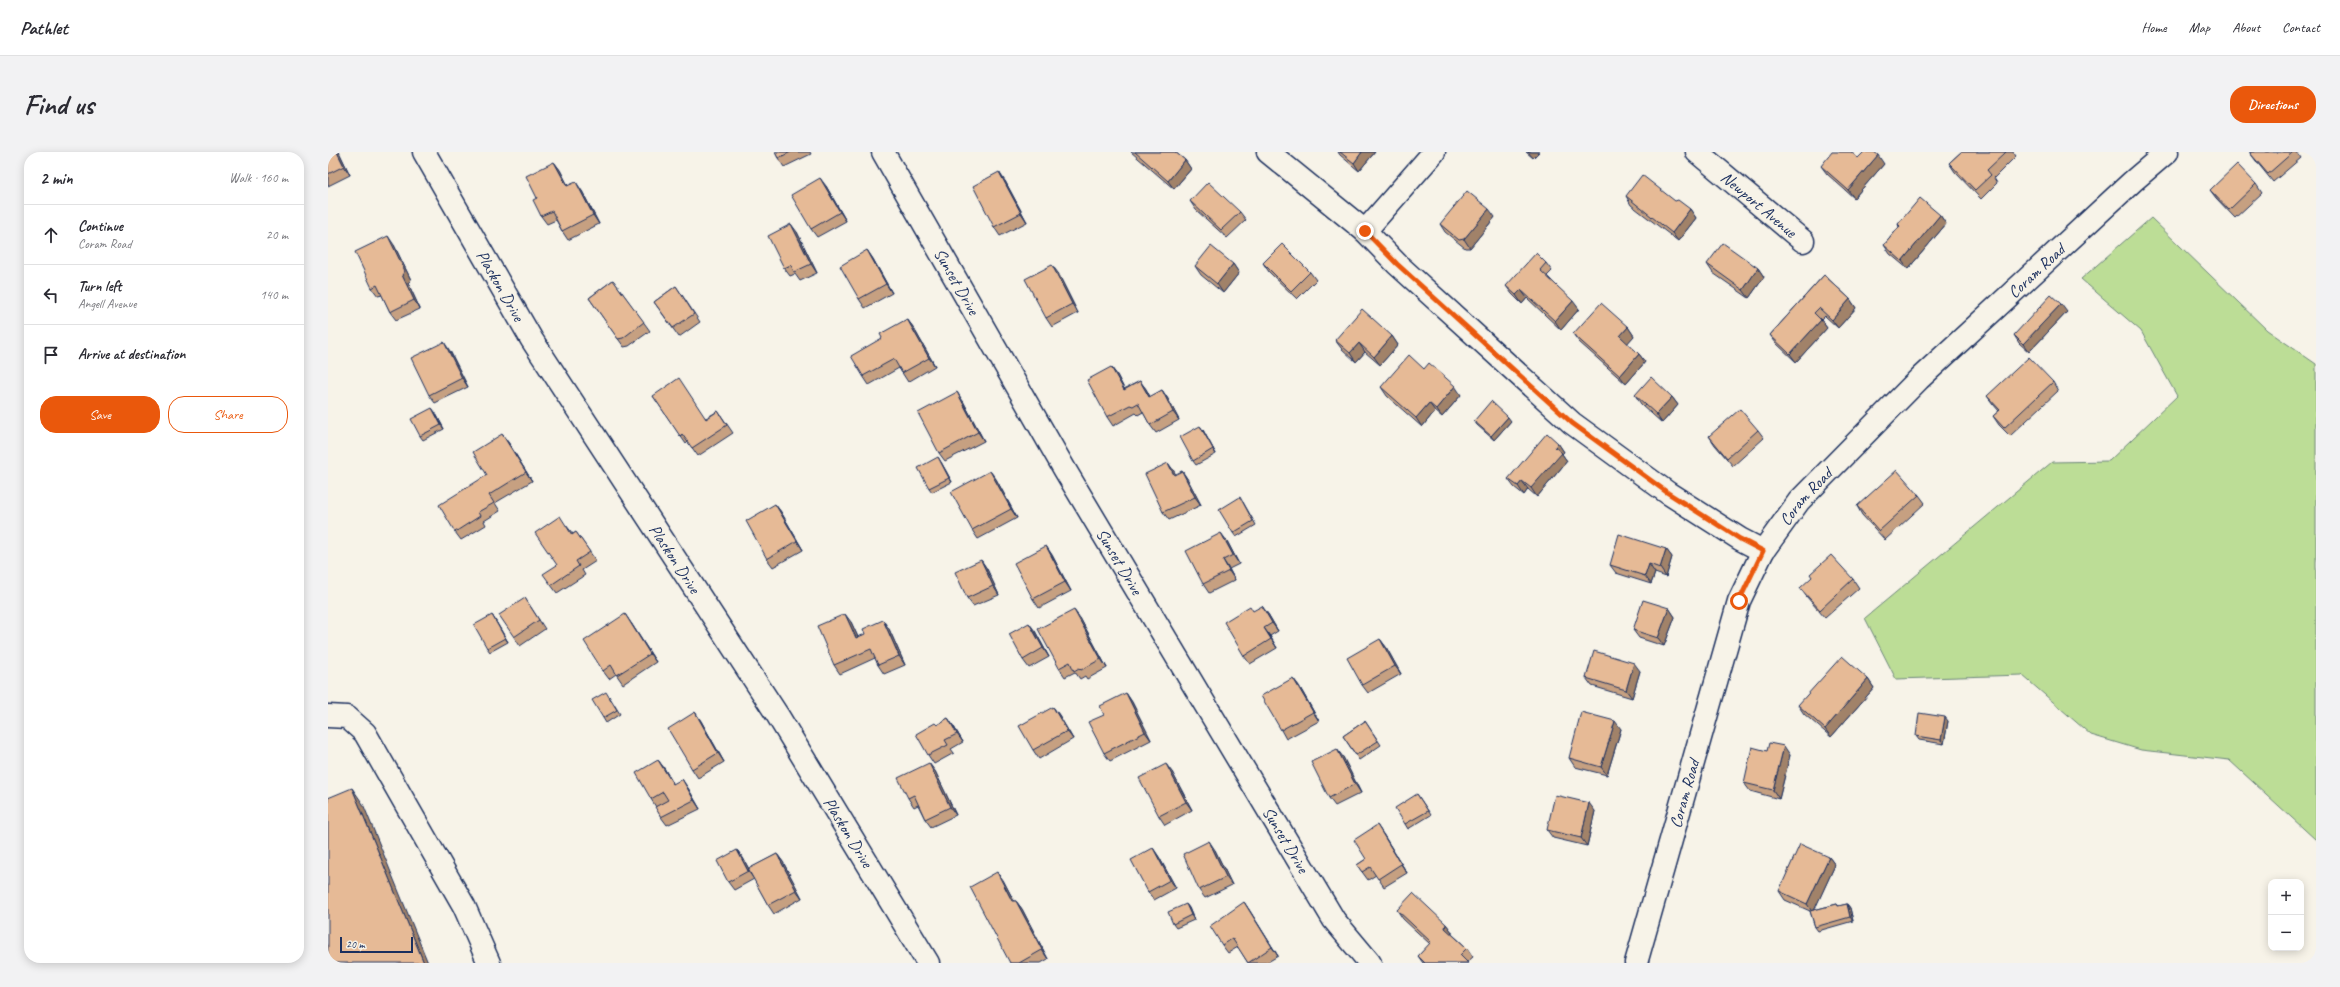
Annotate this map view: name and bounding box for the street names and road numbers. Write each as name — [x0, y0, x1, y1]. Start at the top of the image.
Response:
street label: Newport Avenue — [1717, 167, 1802, 243]
street label: Coram Road — [2003, 238, 2071, 303]
street label: Sunset Drive — [929, 244, 985, 320]
street label: Plaskon Drive — [472, 247, 530, 326]
street label: Coram Road — [1775, 462, 1838, 530]
street label: Plaskon Drive — [644, 520, 706, 599]
street label: Sunset Drive — [1091, 525, 1148, 600]
street label: Coram Road — [1665, 755, 1705, 830]
street label: Plaskon Drive — [819, 793, 878, 873]
street label: Sunset Drive — [1258, 803, 1314, 878]

